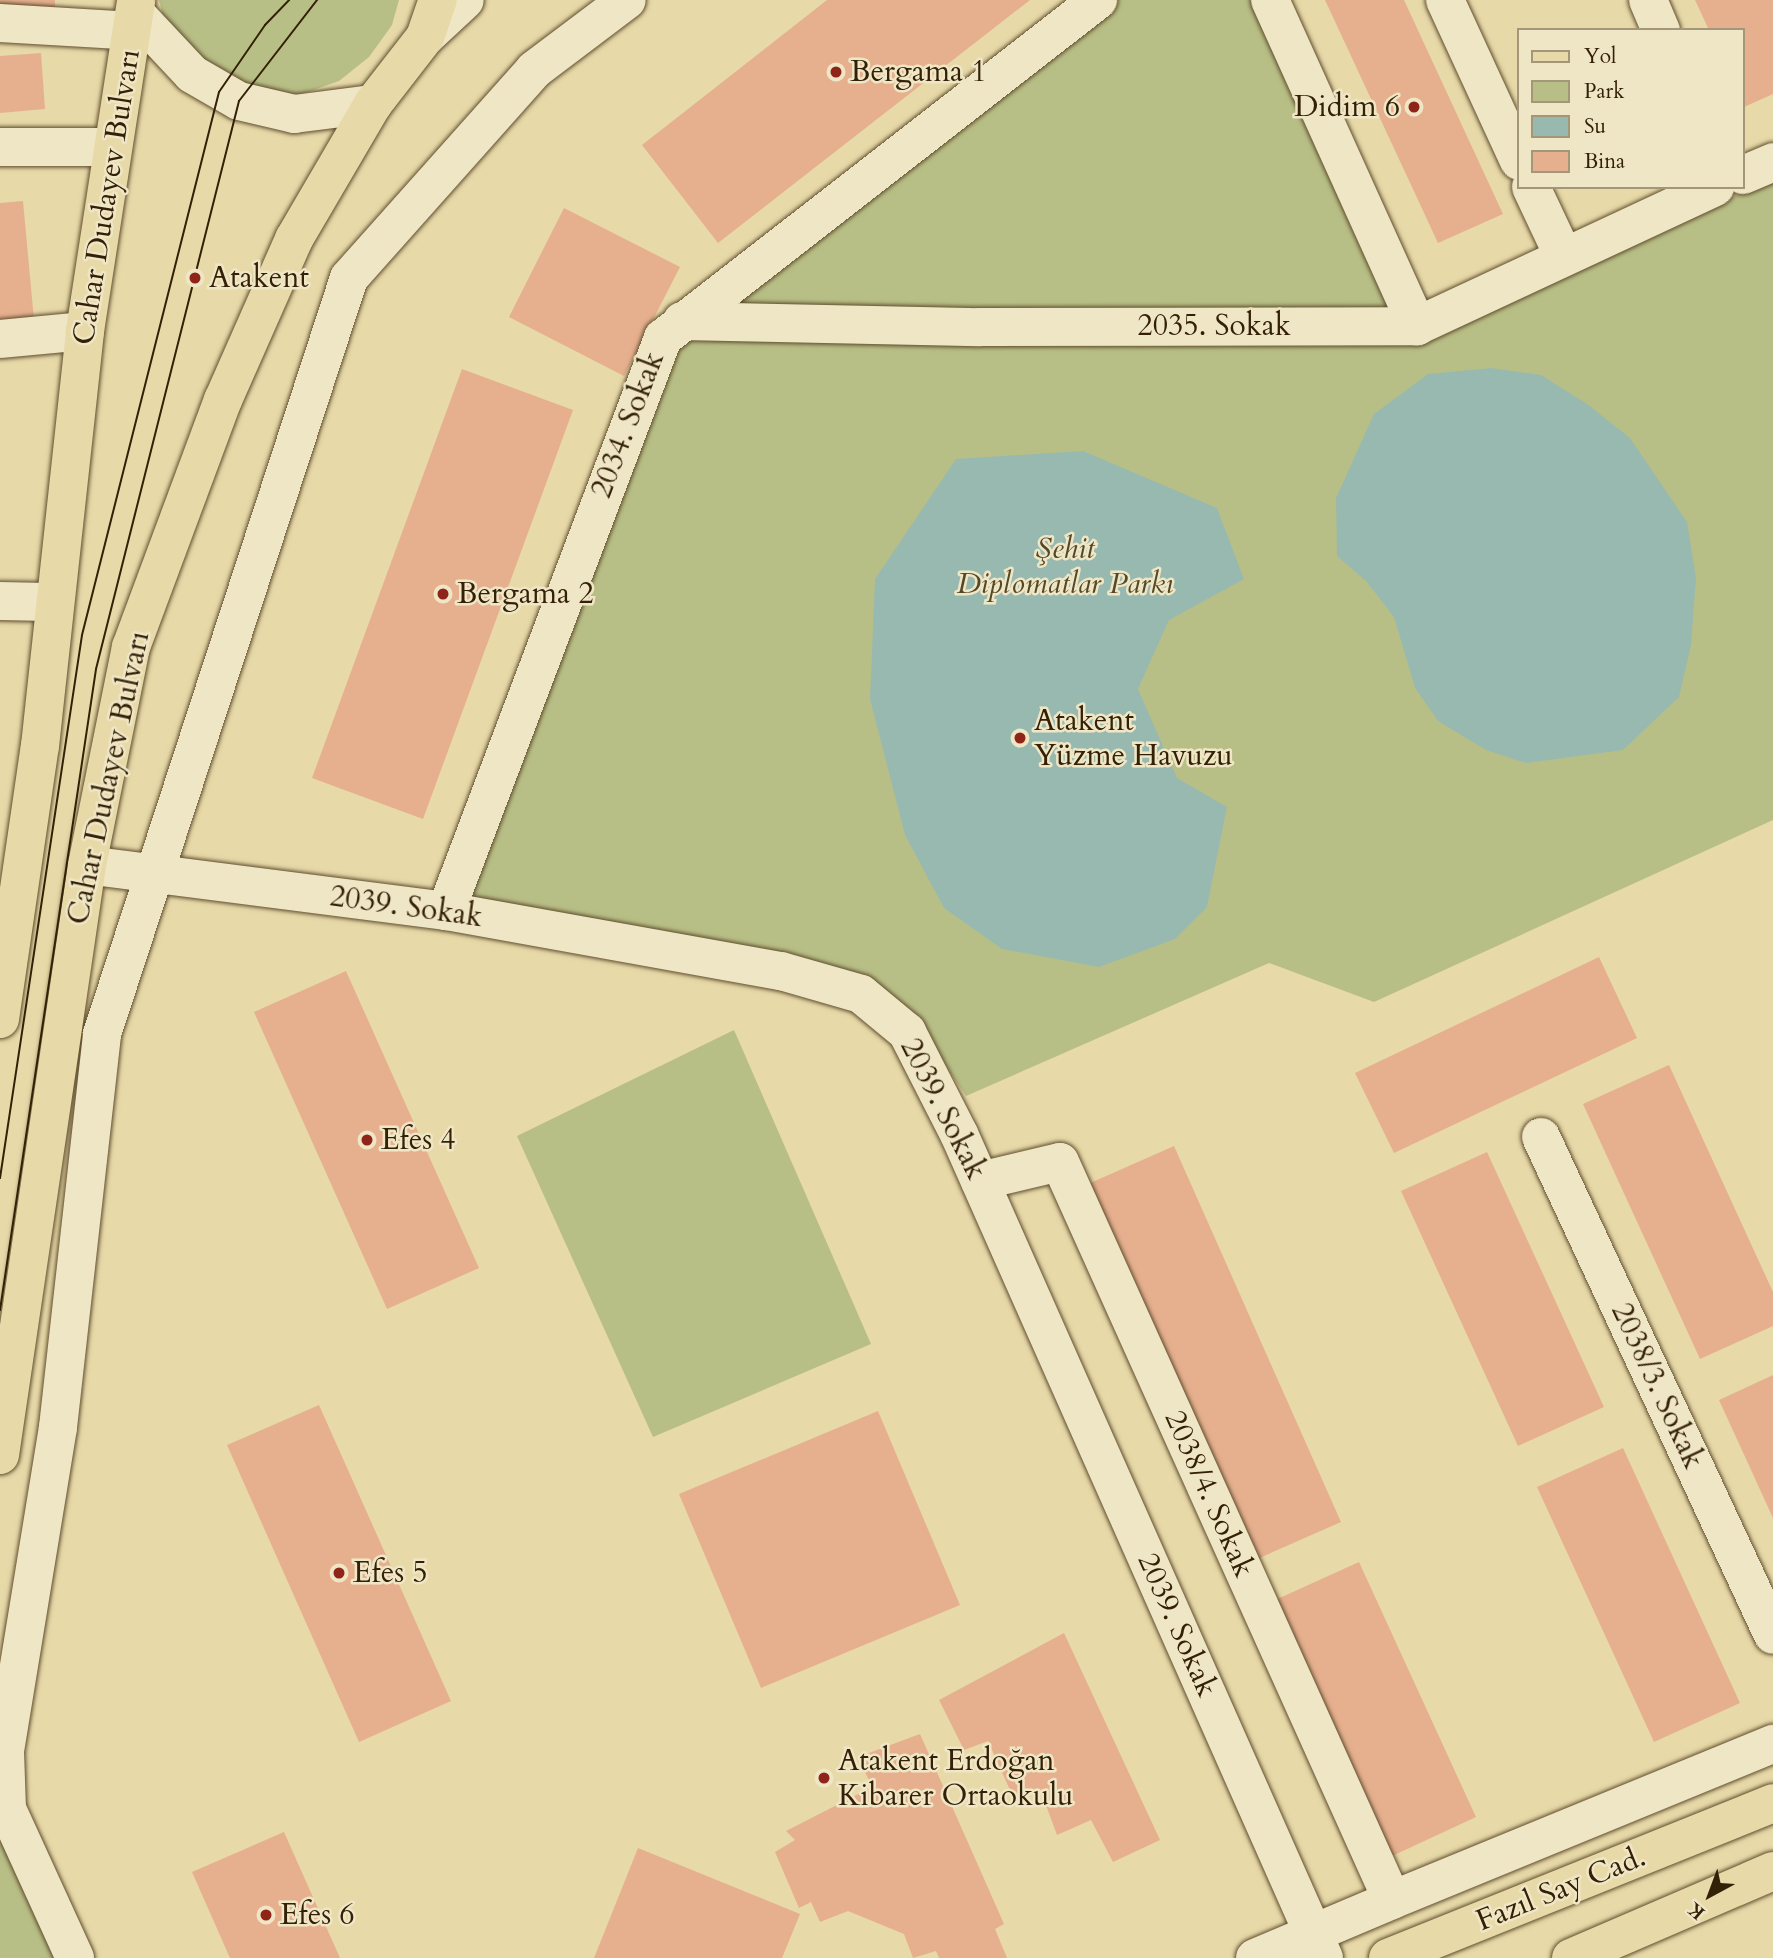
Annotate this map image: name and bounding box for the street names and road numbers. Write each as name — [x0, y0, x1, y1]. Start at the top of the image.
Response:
street label: Cahar Dudayev Bulvarı — [66, 47, 148, 347]
street label: 2035. Sokak — [1137, 308, 1291, 344]
street label: 2034. Sokak — [584, 347, 672, 503]
street label: Cahar Dudayev Bulvarı — [60, 628, 158, 928]
street label: 2039. Sokak — [328, 878, 484, 936]
street label: 2039. Sokak — [892, 1032, 994, 1186]
street label: 2038/3. Sokak — [1603, 1297, 1711, 1475]
street label: 2038/4. Sokak — [1156, 1405, 1262, 1583]
street label: 2039. Sokak — [1129, 1548, 1225, 1702]
street label: Fazıl Say Cad. — [1471, 1839, 1651, 1939]

